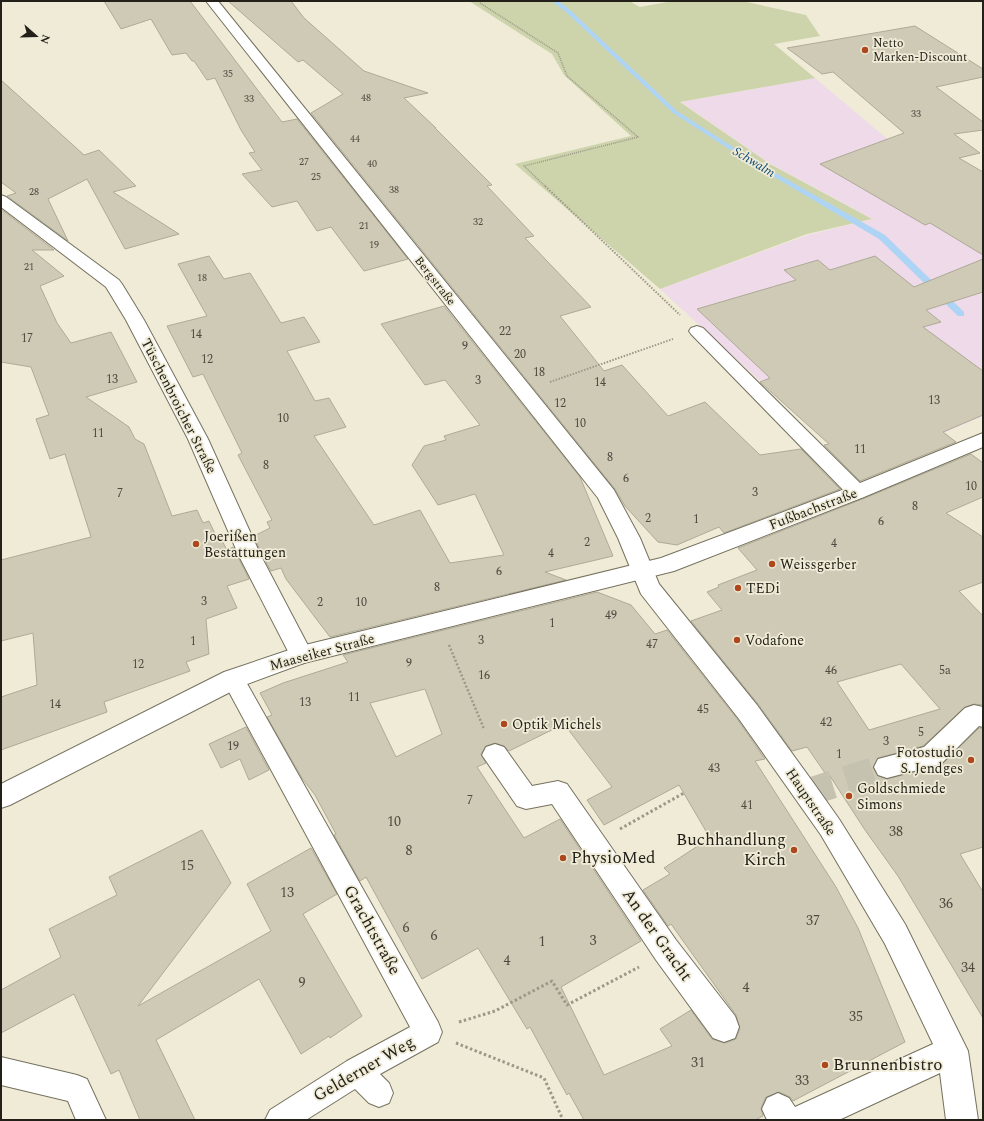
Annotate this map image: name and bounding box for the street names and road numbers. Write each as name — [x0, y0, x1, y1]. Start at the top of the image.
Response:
street label: Bergstraße — [410, 252, 461, 310]
street label: Tüschenbroicher Straße — [136, 335, 222, 477]
street label: Fußbachstraße — [766, 482, 860, 535]
street label: Maaseiker Straße — [267, 628, 377, 676]
street label: Hauptstraße — [781, 764, 842, 840]
street label: Grachtstraße — [337, 880, 407, 980]
street label: An der Gracht — [615, 883, 699, 987]
street label: Gelderner Weg — [308, 1029, 420, 1109]

